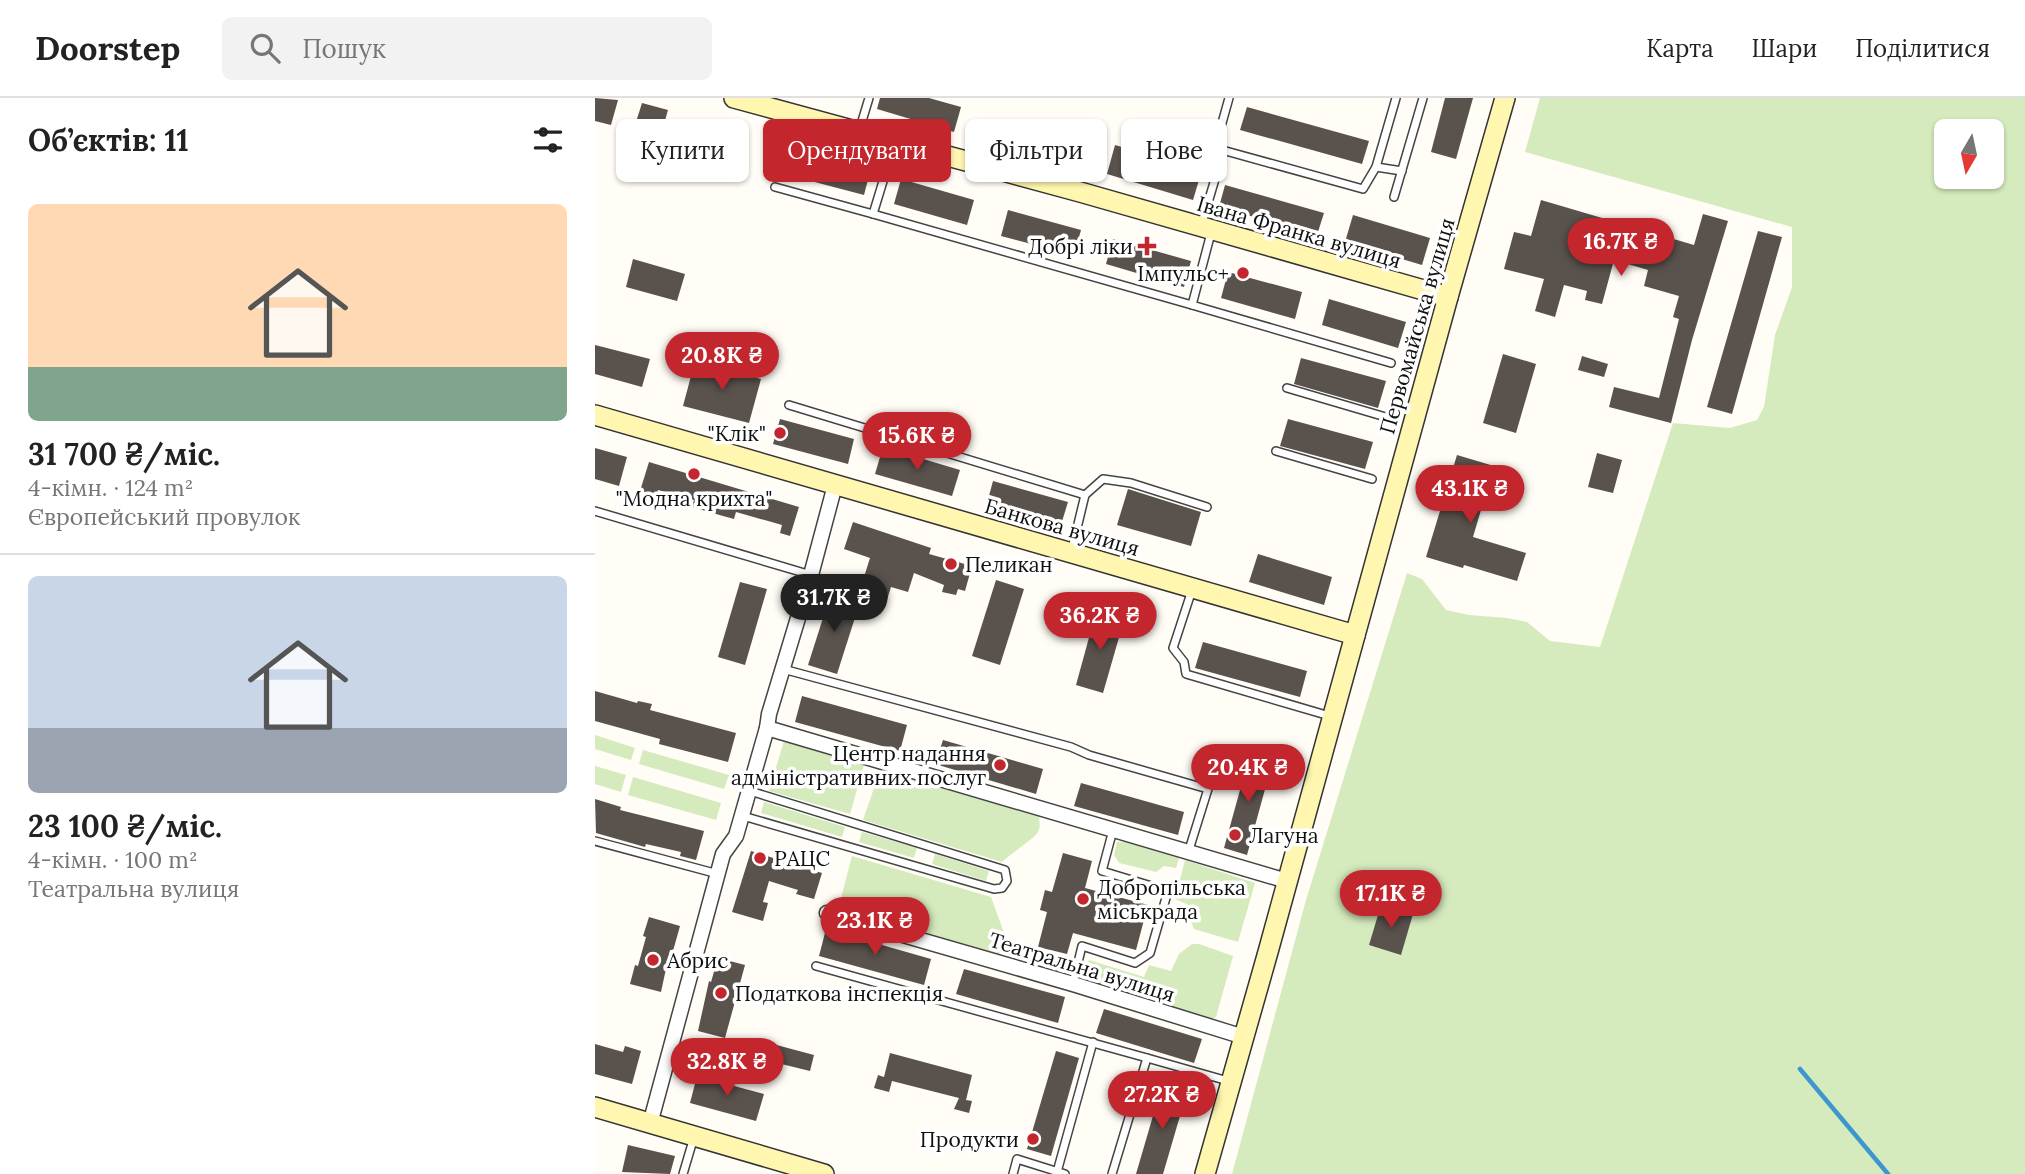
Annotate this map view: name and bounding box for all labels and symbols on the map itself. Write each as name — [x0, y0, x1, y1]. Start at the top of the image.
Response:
north arrow — [1934, 119, 2004, 189]
street label: Івана Франка вулиця — [1194, 190, 1404, 274]
street label: Первомайська вулиця — [1373, 215, 1461, 437]
pin: 16.7K ₴ — [1556, 218, 1686, 278]
place label: Добрі ліки — [1028, 233, 1133, 260]
marker: Добрі ліки — [1139, 238, 1155, 254]
place label: Імпульс+ — [1137, 260, 1229, 287]
marker: Імпульс+ — [1235, 265, 1251, 281]
pin: 20.8K ₴ — [657, 332, 787, 392]
pin: 15.6K ₴ — [852, 412, 982, 472]
place label: "Клік" — [708, 420, 766, 447]
marker: "Клік" — [772, 425, 788, 441]
marker: "Модна крихта" — [686, 466, 702, 482]
pin: 43.1K ₴ — [1405, 466, 1535, 525]
place label: "Модна крихта" — [615, 485, 773, 512]
street label: Банкова вулиця — [982, 492, 1142, 562]
place label: Пеликан — [965, 551, 1053, 578]
marker: Пеликан — [943, 556, 959, 572]
pin: 31.7K ₴ — [769, 574, 899, 634]
pin: 36.2K ₴ — [1035, 592, 1165, 652]
place label: Центр надання адміністративних послуг — [731, 740, 986, 791]
pin: 20.4K ₴ — [1183, 744, 1313, 804]
marker: Центр надання адміністративних послуг — [992, 757, 1008, 773]
place label: Лагуна — [1249, 822, 1319, 849]
marker: Лагуна — [1227, 827, 1243, 843]
place label: РАЦС — [774, 845, 831, 872]
marker: РАЦС — [752, 850, 768, 866]
pin: 17.1K ₴ — [1326, 870, 1456, 930]
place label: Добропільська міськрада — [1097, 874, 1246, 925]
marker: Добропільська міськрада — [1075, 891, 1091, 907]
pin: 23.1K ₴ — [810, 898, 940, 957]
street label: Театральна вулиця — [986, 926, 1178, 1008]
place label: Абрис — [666, 947, 728, 974]
marker: Абрис — [645, 952, 661, 968]
place label: Податкова інспекція — [735, 980, 943, 1007]
marker: Податкова інспекція — [713, 985, 729, 1001]
pin: 32.8K ₴ — [662, 1038, 792, 1098]
pin: 27.2K ₴ — [1097, 1072, 1227, 1131]
place label: Продукти — [920, 1126, 1019, 1153]
marker: Продукти — [1025, 1131, 1041, 1147]

